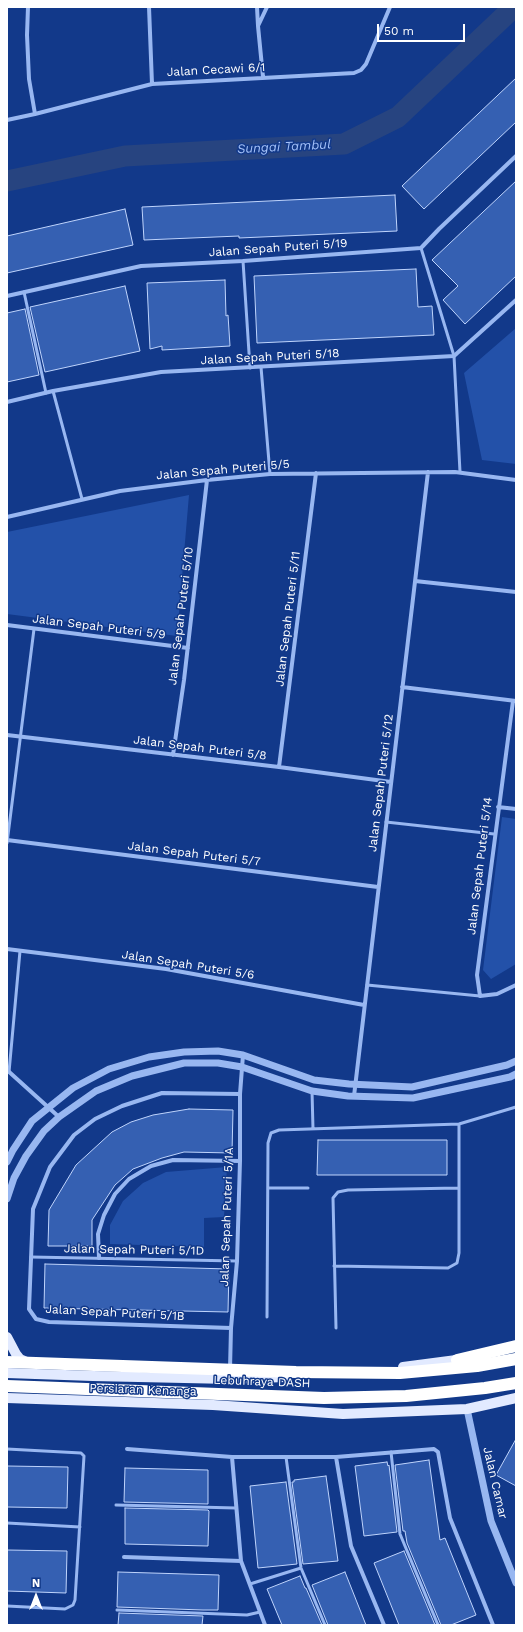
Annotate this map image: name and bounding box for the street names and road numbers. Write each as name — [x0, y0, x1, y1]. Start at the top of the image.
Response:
street label: Jalan Cecawi 6/1 — [166, 60, 266, 80]
street label: Jalan Sepah Puteri 5/19 — [208, 236, 348, 260]
street label: Jalan Sepah Puteri 5/18 — [200, 346, 340, 368]
street label: Jalan Sepah Puteri 5/5 — [156, 457, 290, 483]
street label: Jalan Sepah Puteri 5/10 — [165, 546, 197, 686]
street label: Jalan Sepah Puteri 5/11 — [273, 551, 303, 687]
street label: Jalan Sepah Puteri 5/9 — [31, 612, 167, 642]
street label: Jalan Sepah Puteri 5/12 — [365, 713, 397, 853]
street label: Jalan Sepah Puteri 5/8 — [133, 733, 267, 763]
street label: Jalan Sepah Puteri 5/14 — [464, 796, 496, 936]
street label: Jalan Sepah Puteri 5/7 — [127, 839, 261, 869]
street label: Jalan Sepah Puteri 5/6 — [121, 947, 255, 983]
street label: Jalan Sepah Puteri 5/1A — [217, 1147, 237, 1287]
street label: Jalan Sepah Puteri 5/1D — [64, 1242, 204, 1258]
street label: Jalan Sepah Puteri 5/1B — [45, 1302, 185, 1324]
street label: Lebuhraya DASH — [213, 1373, 311, 1391]
street label: Persiaran Kenanga — [89, 1381, 197, 1399]
street label: Jalan Camar — [480, 1446, 510, 1520]

